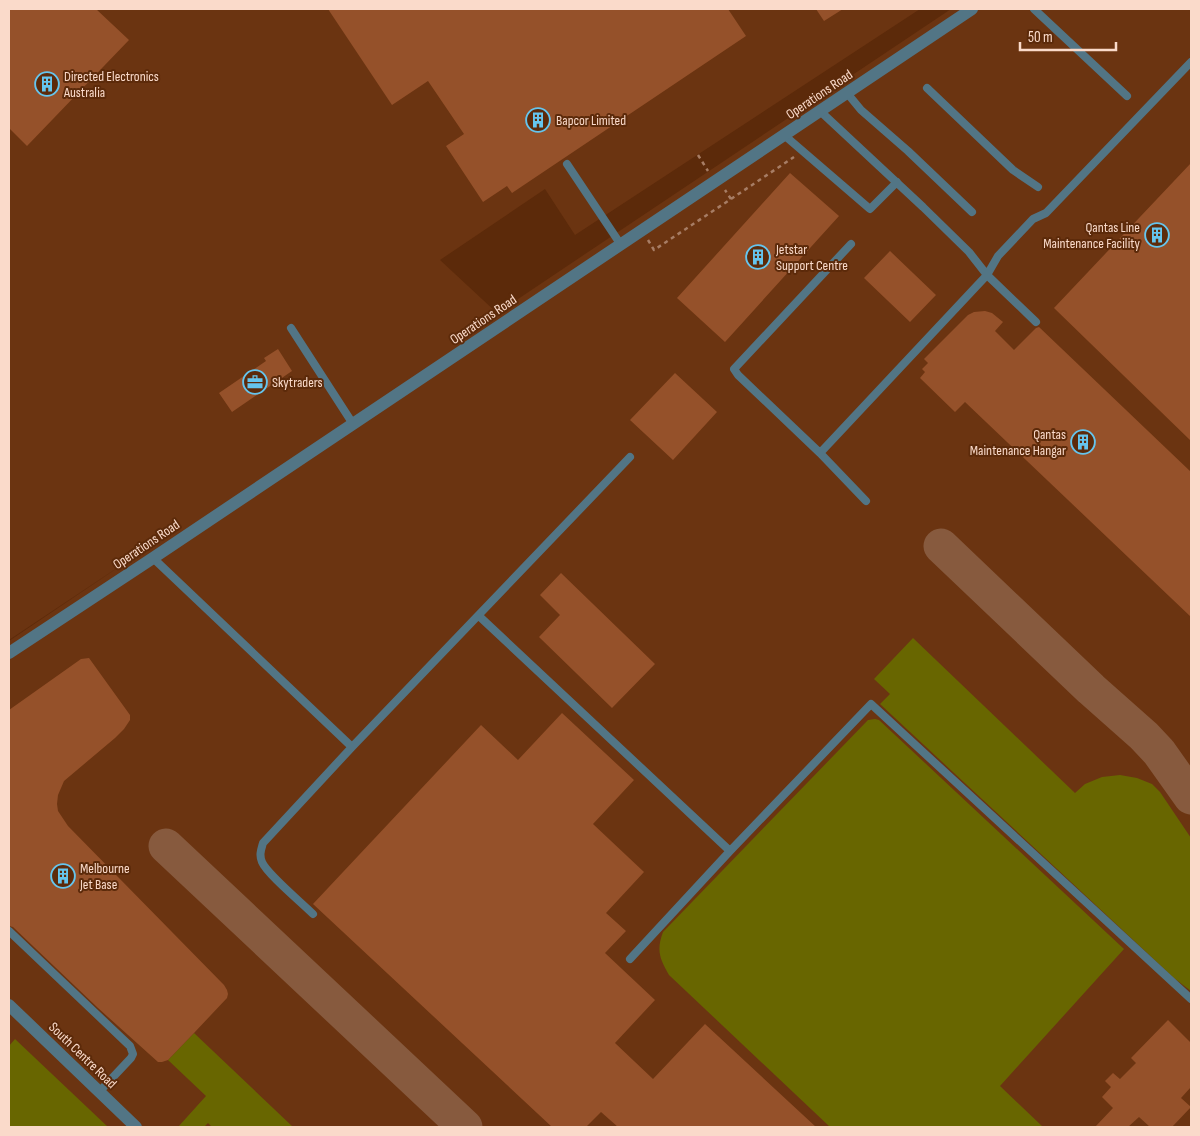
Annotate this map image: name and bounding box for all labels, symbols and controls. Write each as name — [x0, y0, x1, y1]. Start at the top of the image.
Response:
scale bar — [1020, 20, 1116, 52]
text: 50 m — [1028, 28, 1053, 47]
street label: Operations Road — [783, 66, 856, 123]
place label: Directed Electronics Australia — [63, 68, 159, 101]
building icon: Directed Electronics Australia — [34, 71, 60, 97]
building icon: Bapcor Limited — [525, 107, 551, 133]
place label: Bapcor Limited — [556, 112, 626, 129]
place label: Qantas Line Maintenance Facility — [1043, 219, 1141, 252]
building icon: Qantas Line Maintenance Facility — [1144, 222, 1170, 248]
place label: Jetstar Support Centre — [775, 241, 848, 274]
building icon: Jetstar Support Centre — [745, 244, 771, 270]
street label: Operations Road — [447, 291, 520, 348]
office icon: Skytraders — [242, 369, 268, 395]
place label: Skytraders — [272, 374, 323, 391]
place label: Qantas Maintenance Hangar — [970, 426, 1066, 459]
building icon: Qantas Maintenance Hangar — [1070, 429, 1096, 455]
street label: Operations Road — [110, 516, 183, 573]
place label: Melbourne Jet Base — [79, 860, 130, 893]
building icon: Melbourne Jet Base — [50, 863, 76, 889]
street label: South Centre Road — [45, 1019, 120, 1092]

